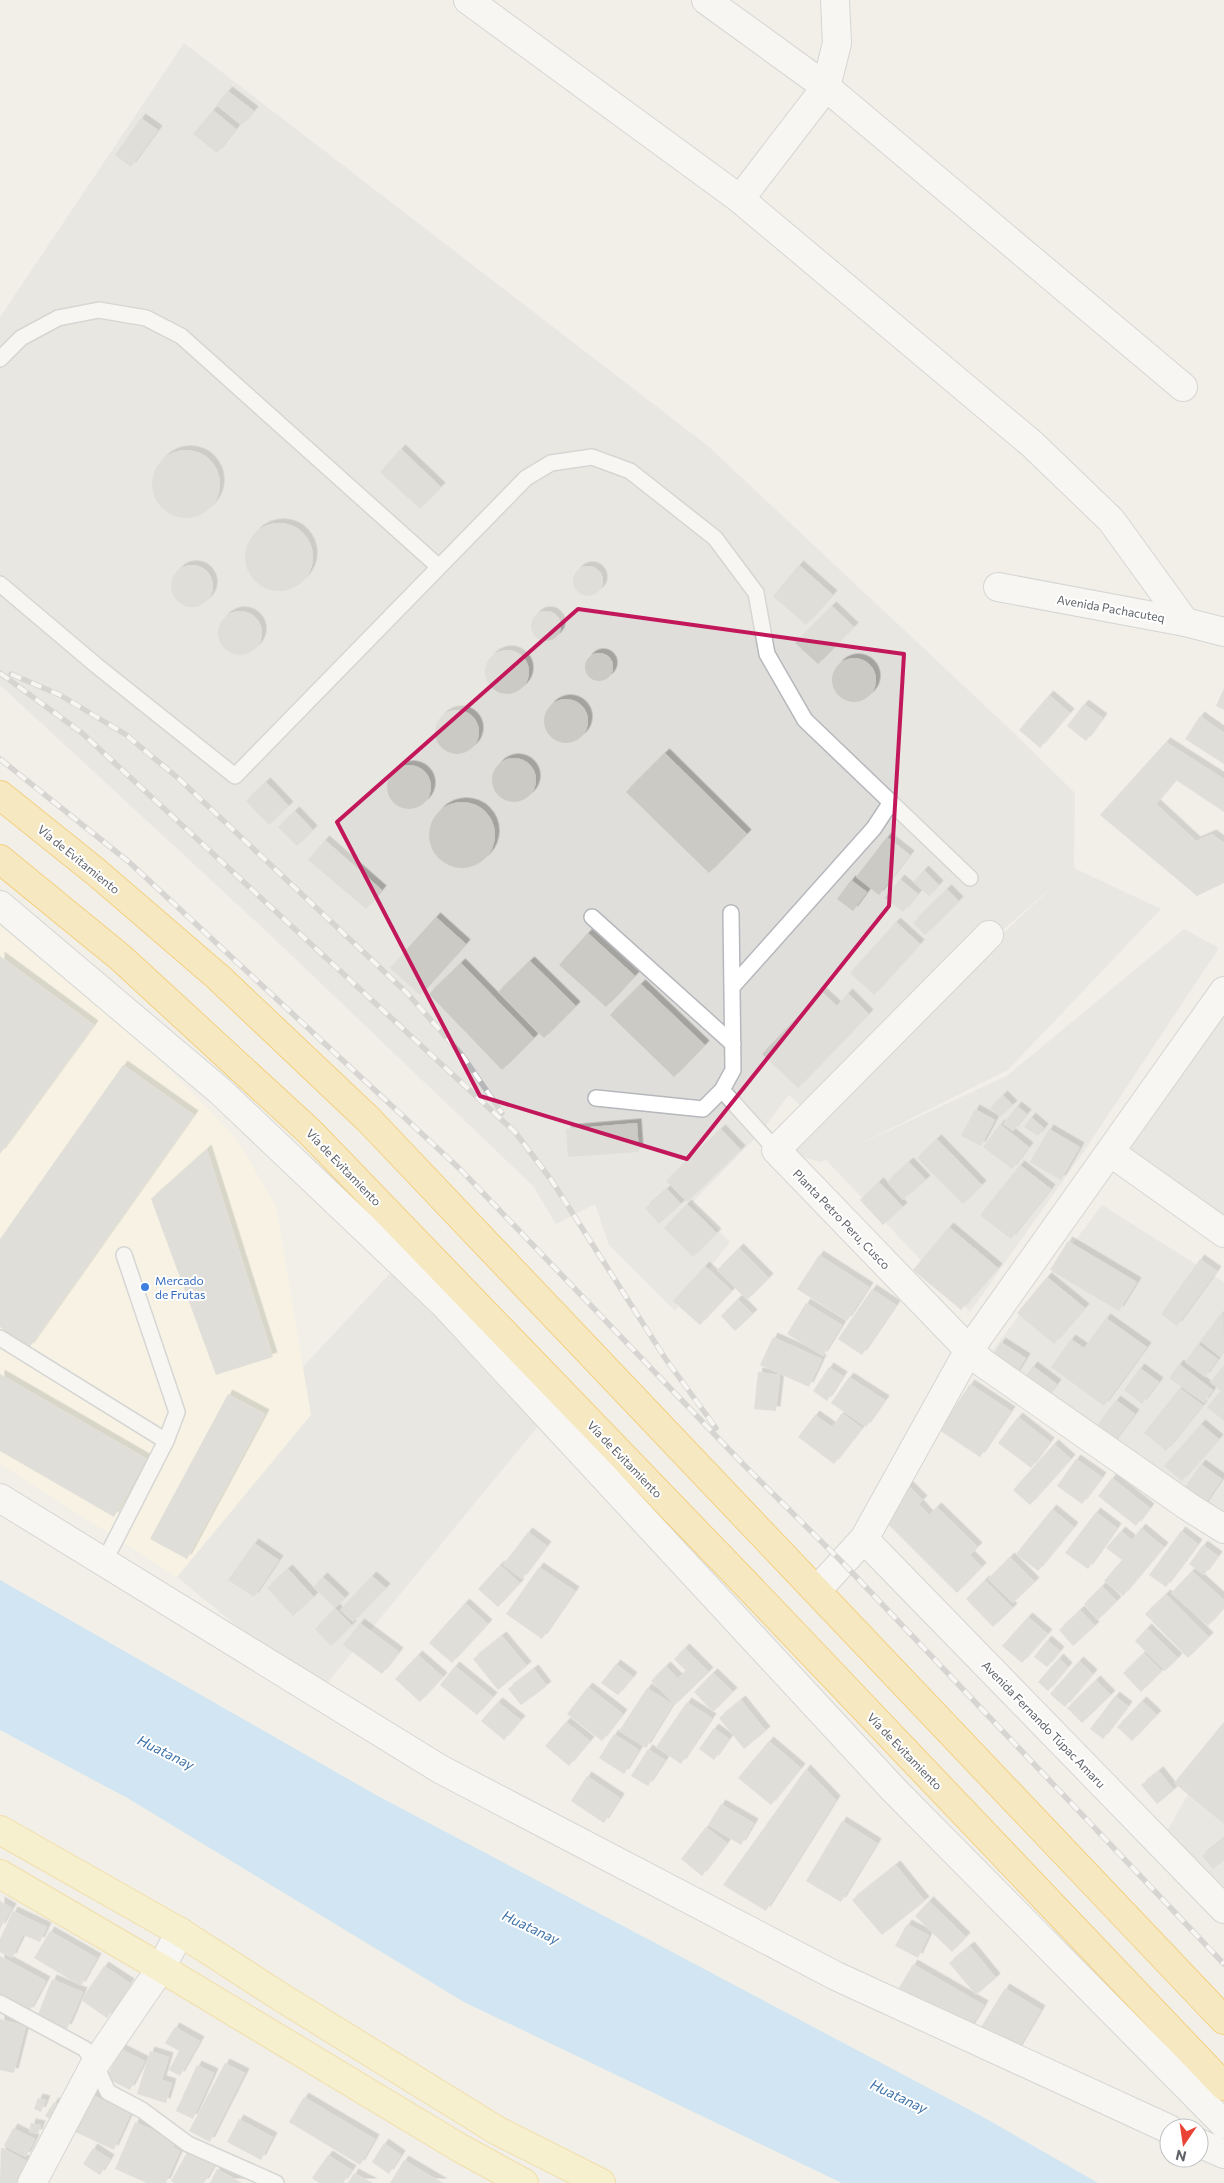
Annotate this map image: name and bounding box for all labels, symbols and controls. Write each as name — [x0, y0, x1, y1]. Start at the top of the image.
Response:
street label: Avenida Pachacuteq — [1056, 592, 1166, 624]
street label: Vía de Evitamiento — [35, 822, 123, 896]
street label: Vía de Evitamiento — [304, 1126, 384, 1208]
street label: Planta Petro Peru, Cusco — [791, 1166, 893, 1272]
place label: Mercado de Frutas — [155, 1273, 205, 1301]
marker: Mercado de Frutas — [139, 1281, 151, 1293]
street label: Vía de Evitamiento — [585, 1418, 665, 1500]
street label: Avenida Fernando Túpac Amaru — [979, 1658, 1109, 1790]
street label: Vía de Evitamiento — [865, 1710, 945, 1792]
water label: Huatanay — [135, 1731, 198, 1773]
water label: Huatanay — [500, 1906, 563, 1948]
water label: Huatanay — [868, 2075, 931, 2117]
north arrow — [1159, 2118, 1209, 2168]
text: N — [1174, 2147, 1188, 2166]

